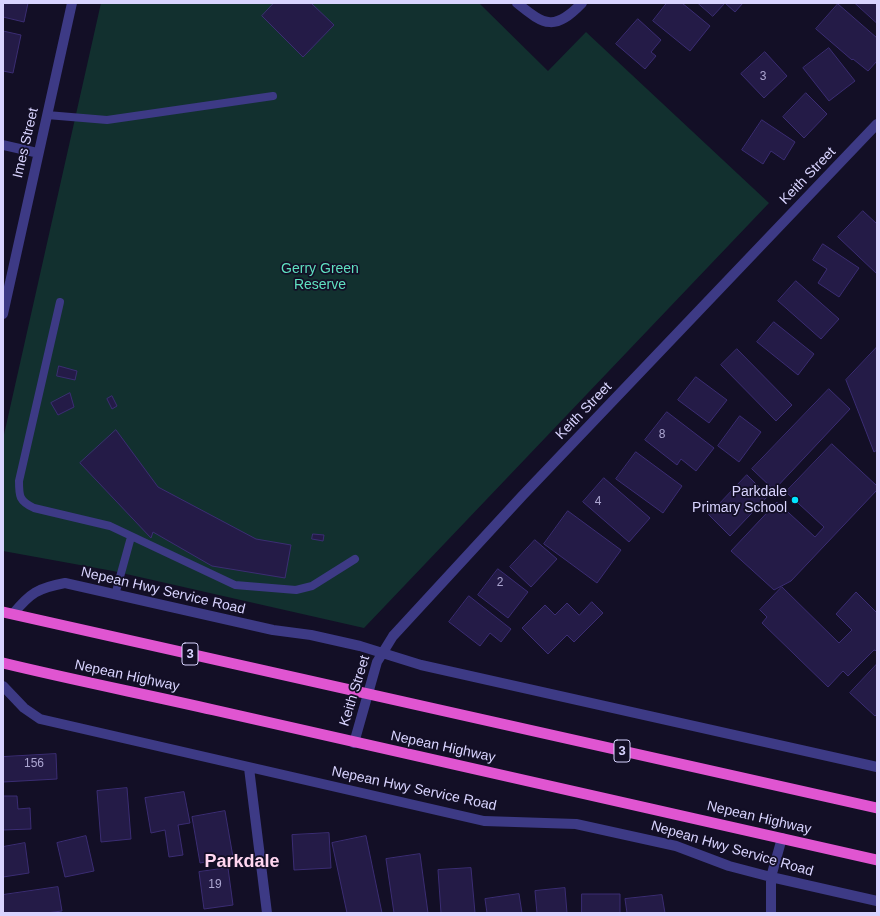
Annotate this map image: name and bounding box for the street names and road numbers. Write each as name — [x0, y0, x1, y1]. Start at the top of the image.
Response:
street label: Imes Street — [10, 106, 42, 180]
street label: Keith Street — [777, 144, 839, 208]
street label: Keith Street — [553, 379, 615, 443]
street label: Nepean Hwy Service Road — [79, 564, 247, 618]
road number: 3 — [182, 643, 198, 665]
street label: Keith Street — [336, 654, 374, 728]
street label: Nepean Highway — [73, 657, 181, 695]
street label: Nepean Highway — [389, 728, 497, 766]
road number: 3 — [614, 740, 630, 762]
street label: Nepean Hwy Service Road — [330, 763, 498, 815]
street label: Nepean Highway — [705, 798, 813, 838]
street label: Nepean Hwy Service Road — [649, 818, 815, 880]

